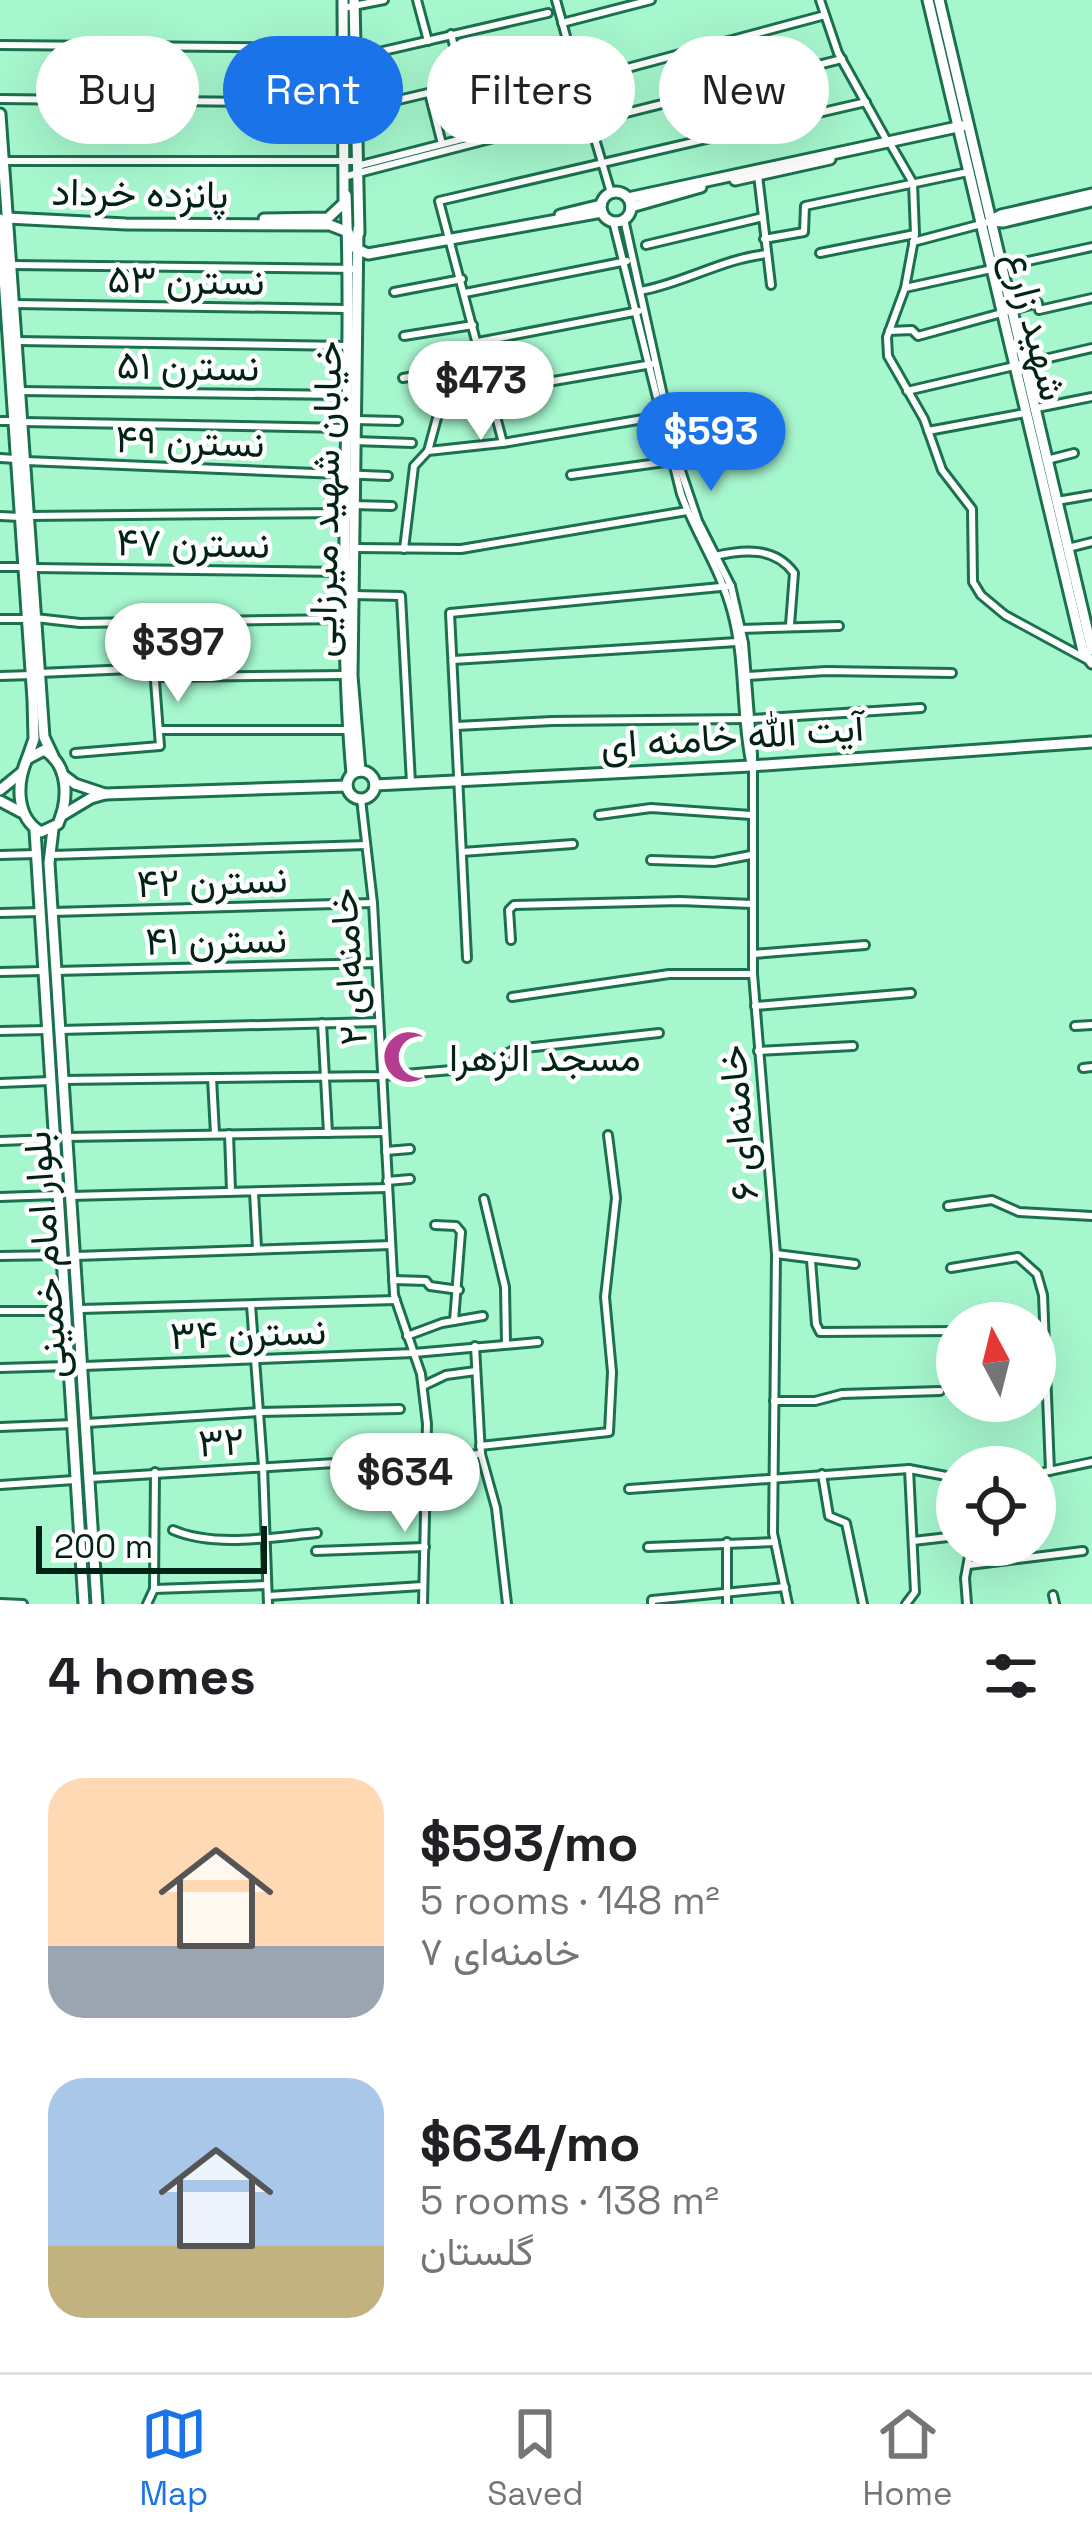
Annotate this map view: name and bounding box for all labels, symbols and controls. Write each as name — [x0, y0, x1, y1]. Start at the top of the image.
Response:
chip: Buy — [36, 36, 199, 144]
chip: Rent — [223, 36, 403, 144]
chip: Filters — [427, 36, 635, 144]
chip: New — [659, 36, 829, 144]
street label: پانزده خرداد — [51, 167, 229, 221]
street label: شهید زارع — [992, 246, 1078, 406]
street label: نسترن ۵۳ — [107, 254, 265, 306]
street label: نسترن ۵۱ — [116, 340, 260, 392]
street label: خیابان شهید میرزایی — [298, 340, 352, 658]
pin: $473 — [410, 341, 552, 443]
text: $473 — [435, 355, 527, 404]
pin: $593 — [640, 392, 782, 494]
text: $593 — [664, 406, 758, 455]
street label: نسترن ۴۹ — [114, 414, 266, 468]
street label: نسترن ۴۷ — [116, 517, 270, 569]
pin: $397 — [107, 603, 249, 705]
text: $397 — [132, 617, 224, 666]
street label: آیت الله خامنه ای — [599, 702, 868, 770]
street label: نسترن ۴۲ — [136, 854, 288, 908]
street label: خامنه‌ای ۲ — [318, 887, 378, 1047]
street label: نسترن ۴۱ — [145, 914, 287, 966]
mosque icon: مسجد الزهرا — [380, 1028, 438, 1086]
place label: مسجد الزهرا — [449, 1033, 641, 1082]
street label: خامنه‌ای ۶ — [707, 1043, 769, 1203]
street label: بلوار امام خمینی — [12, 1130, 79, 1380]
north arrow — [936, 1302, 1056, 1422]
map controls — [936, 1302, 1056, 1566]
street label: نسترن ۳۴ — [169, 1306, 327, 1360]
street label: ۳۲ — [197, 1416, 245, 1468]
pin: $634 — [334, 1433, 476, 1535]
button: locate — [936, 1446, 1056, 1566]
text: $634 — [357, 1447, 453, 1496]
scale bar — [36, 1520, 267, 1573]
text: 200 m — [54, 1526, 153, 1568]
icon: filters — [978, 1643, 1044, 1709]
text: 4 homes — [48, 1644, 256, 1709]
text: $593/mo — [420, 1811, 639, 1876]
icon: home — [144, 1826, 288, 1970]
text: 5 rooms · 148 m² — [420, 1876, 720, 1925]
text: خامنه‌ای ۷ — [420, 1927, 580, 1976]
text: $634/mo — [420, 2111, 640, 2176]
icon: home — [144, 2126, 288, 2270]
text: 5 rooms · 138 m² — [420, 2176, 719, 2225]
text: گلستان — [420, 2227, 534, 2276]
tab: Map — [140, 2401, 208, 2515]
tab: Saved — [487, 2401, 584, 2515]
tab: Home — [863, 2401, 952, 2515]

